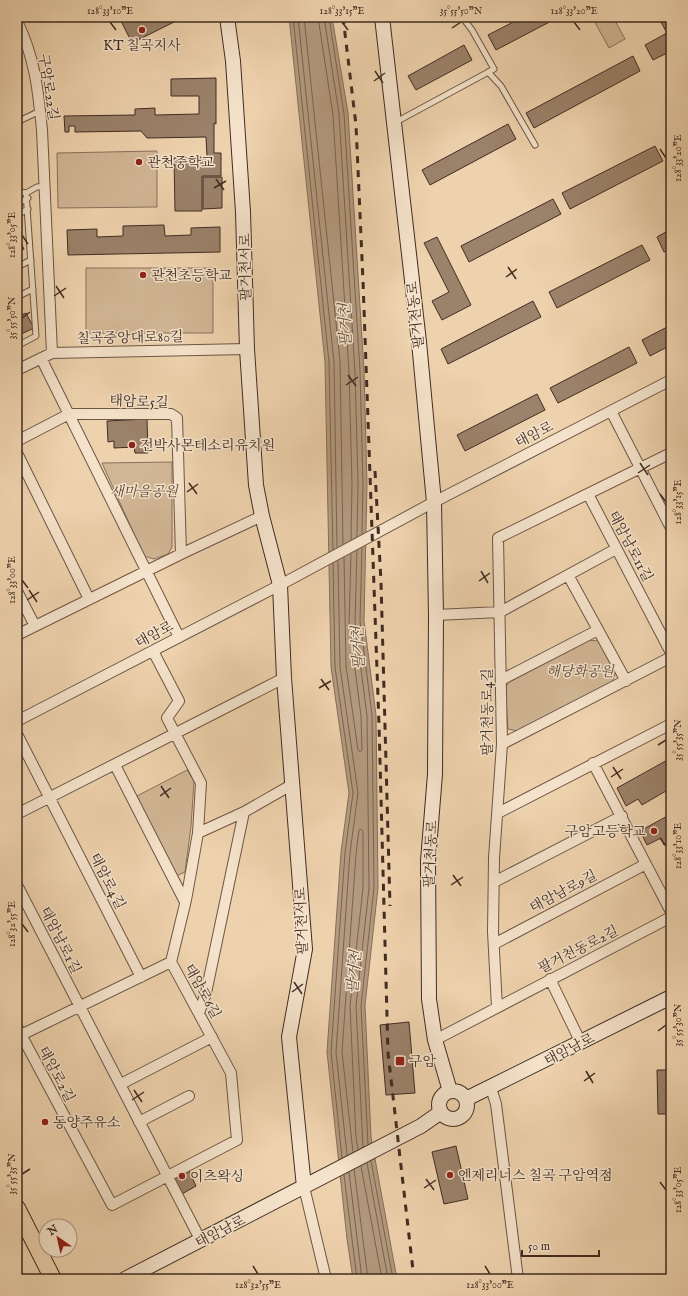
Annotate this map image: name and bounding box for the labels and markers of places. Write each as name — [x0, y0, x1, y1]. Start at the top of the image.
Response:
marker: KT 칠곡지사 — [137, 25, 147, 35]
place label: KT 칠곡지사 — [103, 37, 181, 55]
place label: 관천중학교 — [147, 154, 215, 172]
marker: 관천중학교 — [134, 157, 144, 167]
place label: 관천초등학교 — [151, 267, 233, 285]
marker: 관천초등학교 — [138, 270, 148, 280]
place label: 전박사몬테소리유치원 — [140, 437, 275, 455]
marker: 전박사몬테소리유치원 — [127, 440, 137, 450]
place label: 구암고등학교 — [565, 823, 646, 841]
marker: 구암고등학교 — [649, 826, 659, 836]
place label: 구암 — [409, 1053, 437, 1071]
marker: 구암 — [394, 1055, 406, 1067]
place label: 동양주유소 — [53, 1114, 121, 1132]
marker: 동양주유소 — [40, 1117, 50, 1127]
place label: 엔제리너스 칠곡 구암역점 — [458, 1167, 613, 1185]
place label: 이츠왁싱 — [190, 1168, 244, 1186]
marker: 엔제리너스 칠곡 구암역점 — [445, 1170, 455, 1180]
marker: 이츠왁싱 — [177, 1171, 187, 1181]

